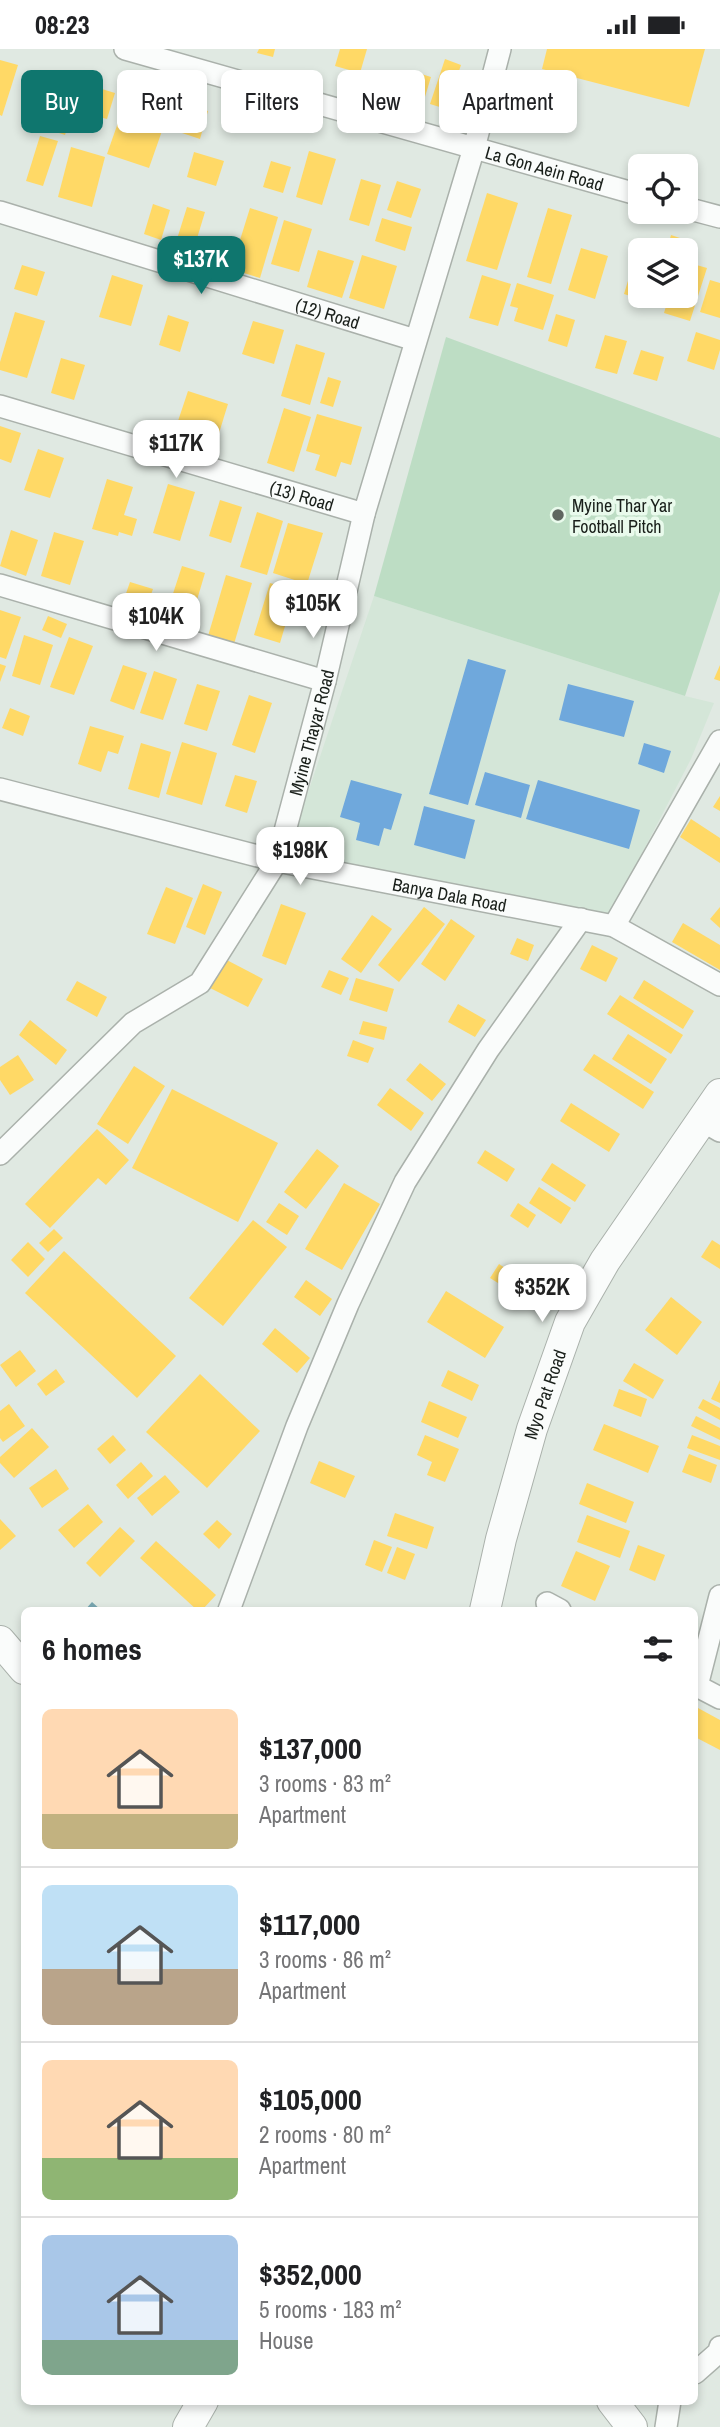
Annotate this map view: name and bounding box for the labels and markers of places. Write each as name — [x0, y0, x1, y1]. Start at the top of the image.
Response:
pin: $137K — [152, 237, 250, 296]
pin: $117K — [127, 421, 225, 480]
place label: Myine Thar Yar Football Pitch — [572, 493, 672, 539]
marker: Myine Thar Yar Football Pitch — [550, 507, 566, 523]
pin: $105K — [264, 581, 362, 640]
pin: $104K — [107, 593, 205, 653]
pin: $198K — [251, 827, 349, 887]
pin: $352K — [493, 1265, 591, 1324]

